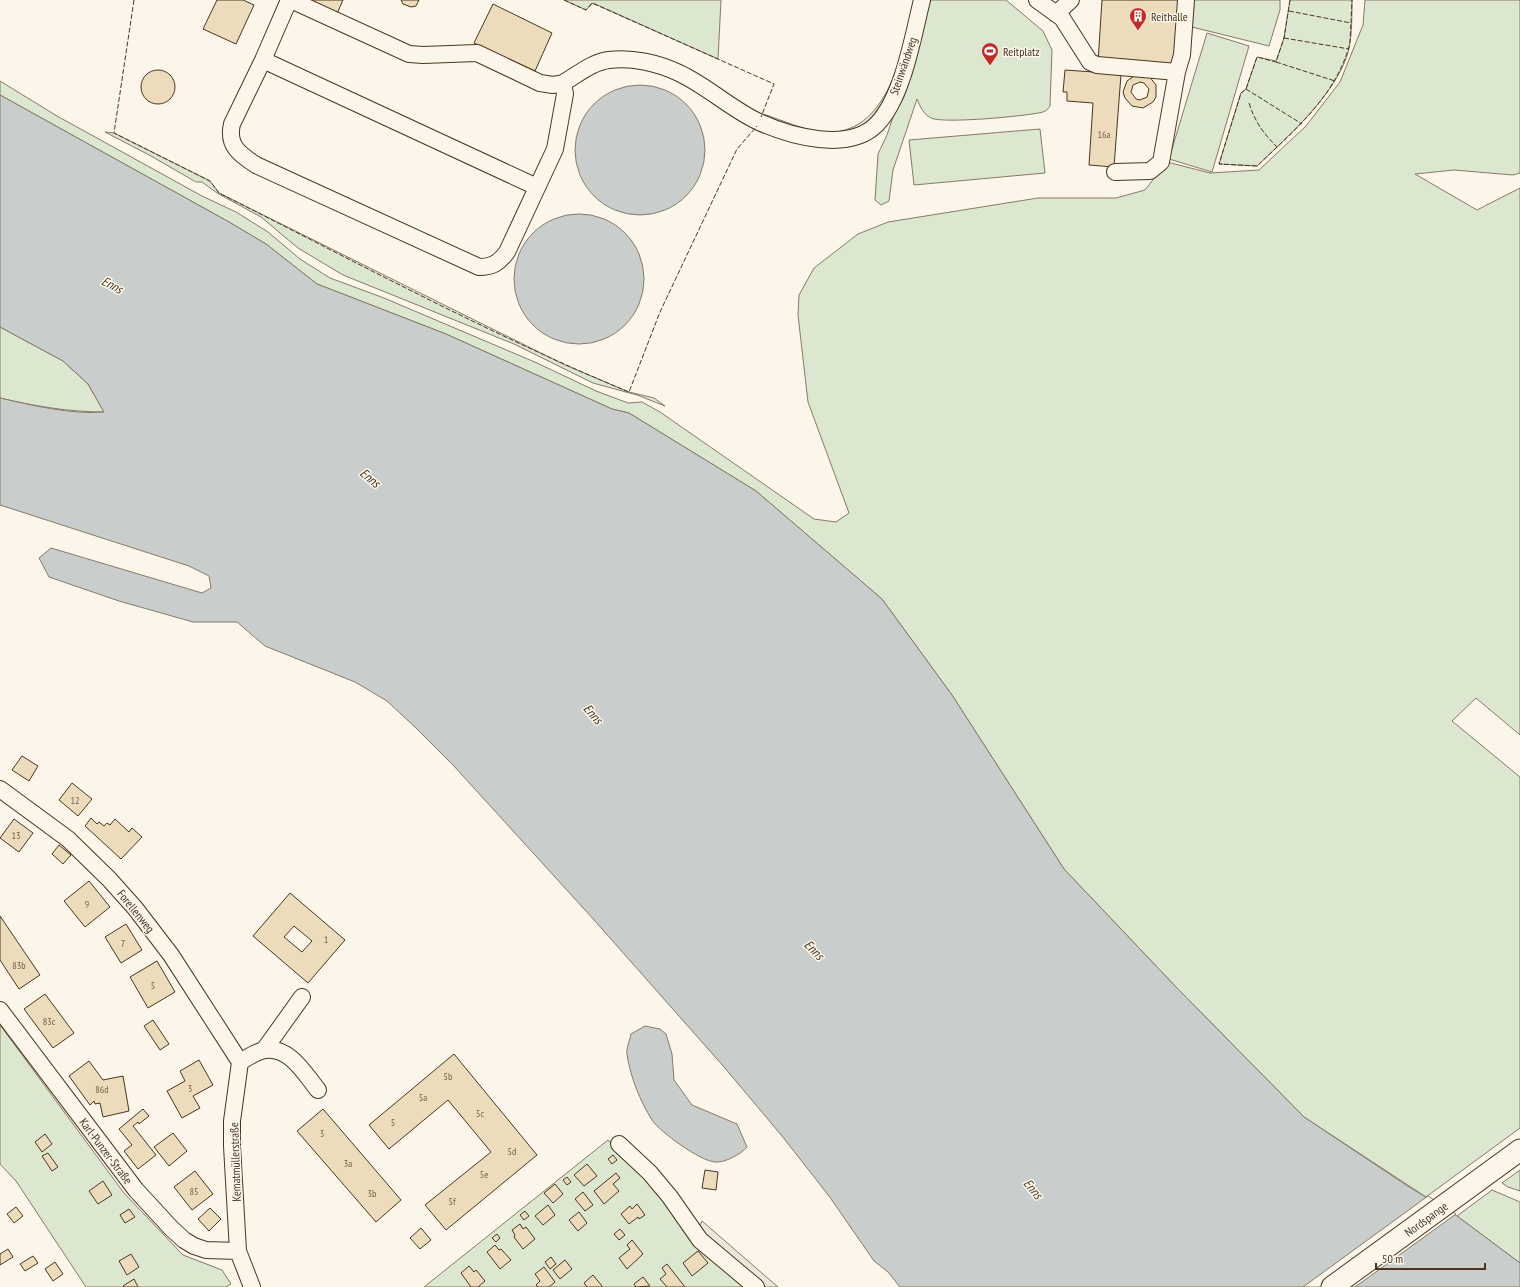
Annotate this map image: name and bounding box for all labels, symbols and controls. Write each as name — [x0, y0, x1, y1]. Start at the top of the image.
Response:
building icon: Reithalle — [1128, 6, 1148, 31]
place label: Reithalle — [1151, 9, 1188, 24]
street label: Steinwändweg — [886, 35, 920, 97]
sports icon: Reitplatz — [980, 41, 1000, 66]
place label: Reitplatz — [1003, 44, 1040, 59]
house number: 16a — [1098, 128, 1111, 141]
water label: Enns — [99, 272, 127, 298]
water label: Enns — [356, 465, 385, 492]
water label: Enns — [580, 700, 608, 729]
house number: 12 — [71, 794, 80, 807]
house number: 13 — [12, 829, 21, 842]
street label: Forellenweg — [114, 886, 158, 936]
house number: 9 — [85, 898, 89, 911]
house number: 1 — [324, 933, 328, 946]
water label: Enns — [800, 936, 829, 965]
house number: 7 — [121, 937, 125, 950]
house number: 83b — [12, 959, 26, 972]
house number: 5 — [151, 979, 155, 992]
house number: 83c — [43, 1015, 56, 1028]
house number: 5b — [444, 1070, 452, 1083]
house number: 3 — [188, 1082, 192, 1095]
house number: 86d — [95, 1083, 109, 1096]
house number: 5a — [419, 1091, 427, 1104]
house number: 5c — [476, 1107, 484, 1120]
street label: Karl-Punzer-Straße — [76, 1115, 136, 1187]
house number: 5 — [391, 1116, 395, 1129]
street label: Kematmüllerstraße — [226, 1122, 244, 1202]
house number: 3 — [320, 1127, 324, 1140]
house number: 5d — [508, 1145, 516, 1158]
house number: 3a — [344, 1157, 352, 1170]
house number: 5e — [480, 1168, 488, 1181]
water label: Enns — [1020, 1175, 1047, 1204]
house number: 85 — [190, 1185, 199, 1198]
house number: 3b — [368, 1187, 376, 1200]
house number: 5f — [448, 1195, 456, 1208]
street label: Nordspange — [1402, 1198, 1451, 1240]
scale bar — [1376, 1245, 1485, 1271]
text: 50 m — [1382, 1251, 1403, 1266]

